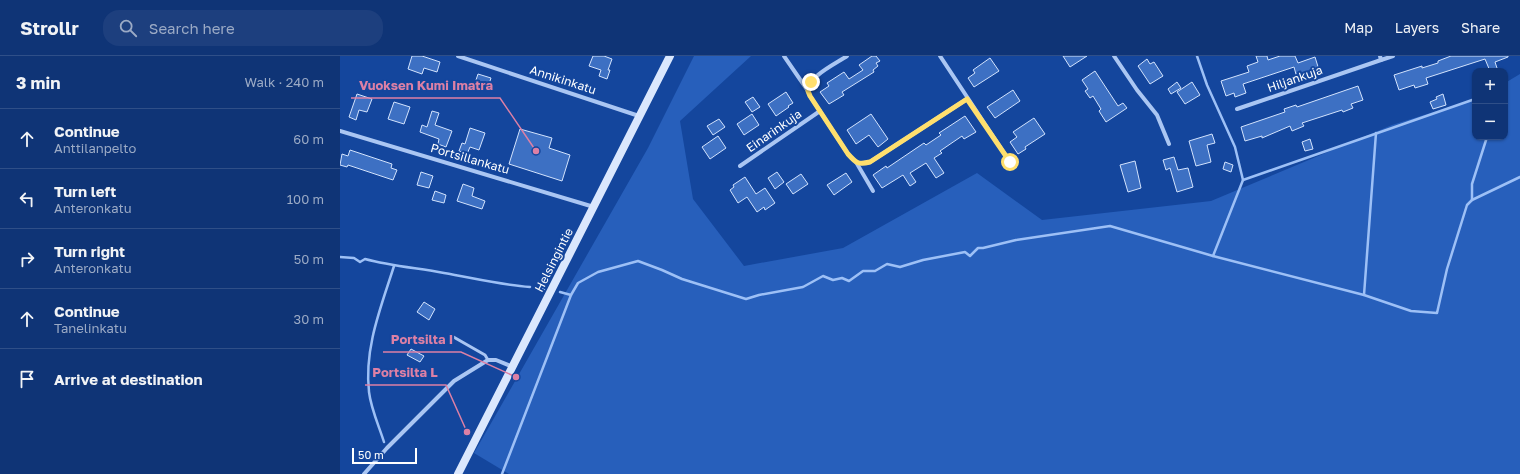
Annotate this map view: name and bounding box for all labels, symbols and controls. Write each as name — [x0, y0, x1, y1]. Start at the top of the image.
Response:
search box — [103, 10, 383, 46]
text: Strollr — [20, 16, 79, 39]
icon: search — [117, 17, 139, 39]
text: Search here — [149, 19, 235, 37]
text: Map — [1344, 19, 1373, 36]
text: Layers — [1395, 19, 1439, 36]
text: Share — [1461, 19, 1500, 36]
street label: Annikinkatu — [528, 62, 598, 97]
street label: Hiljankuja — [1265, 62, 1325, 95]
map controls — [1472, 68, 1508, 140]
button: + — [1472, 68, 1508, 104]
text: 3 min — [16, 72, 60, 93]
callout: Vuoksen Kumi Imatra — [351, 73, 500, 98]
route end — [802, 73, 820, 91]
text: Walk · 240 m — [245, 74, 324, 90]
text: Vuoksen Kumi Imatra — [359, 77, 493, 93]
button: − — [1472, 104, 1508, 140]
street label: Einarinkuja — [743, 106, 804, 155]
text: Continue — [54, 122, 120, 140]
icon: ahead — [16, 128, 38, 150]
text: 60 m — [293, 131, 324, 147]
text: Anttilanpelto — [54, 140, 136, 156]
street label: Portsillankatu — [429, 140, 511, 177]
route start — [1001, 153, 1019, 171]
text: Turn left — [54, 182, 116, 200]
icon: left — [16, 188, 38, 210]
text: 100 m — [287, 191, 324, 207]
text: Anteronkatu — [54, 200, 132, 216]
street label: Helsingintie — [531, 225, 576, 294]
text: Turn right — [54, 242, 125, 260]
icon: right — [16, 248, 38, 270]
text: 50 m — [294, 251, 324, 267]
text: Anteronkatu — [54, 260, 132, 276]
text: Continue — [54, 302, 120, 320]
icon: ahead — [16, 308, 38, 330]
text: 30 m — [294, 311, 324, 327]
text: Tanelinkatu — [54, 320, 127, 336]
callout: Portsilta I — [383, 327, 461, 352]
text: Portsilta I — [391, 331, 453, 347]
callout: Portsilta L — [365, 360, 446, 385]
text: Portsilta L — [372, 364, 438, 380]
icon: arrive — [16, 368, 38, 390]
text: Arrive at destination — [54, 370, 203, 388]
scale bar — [352, 446, 417, 465]
text: 50 m — [358, 448, 384, 461]

